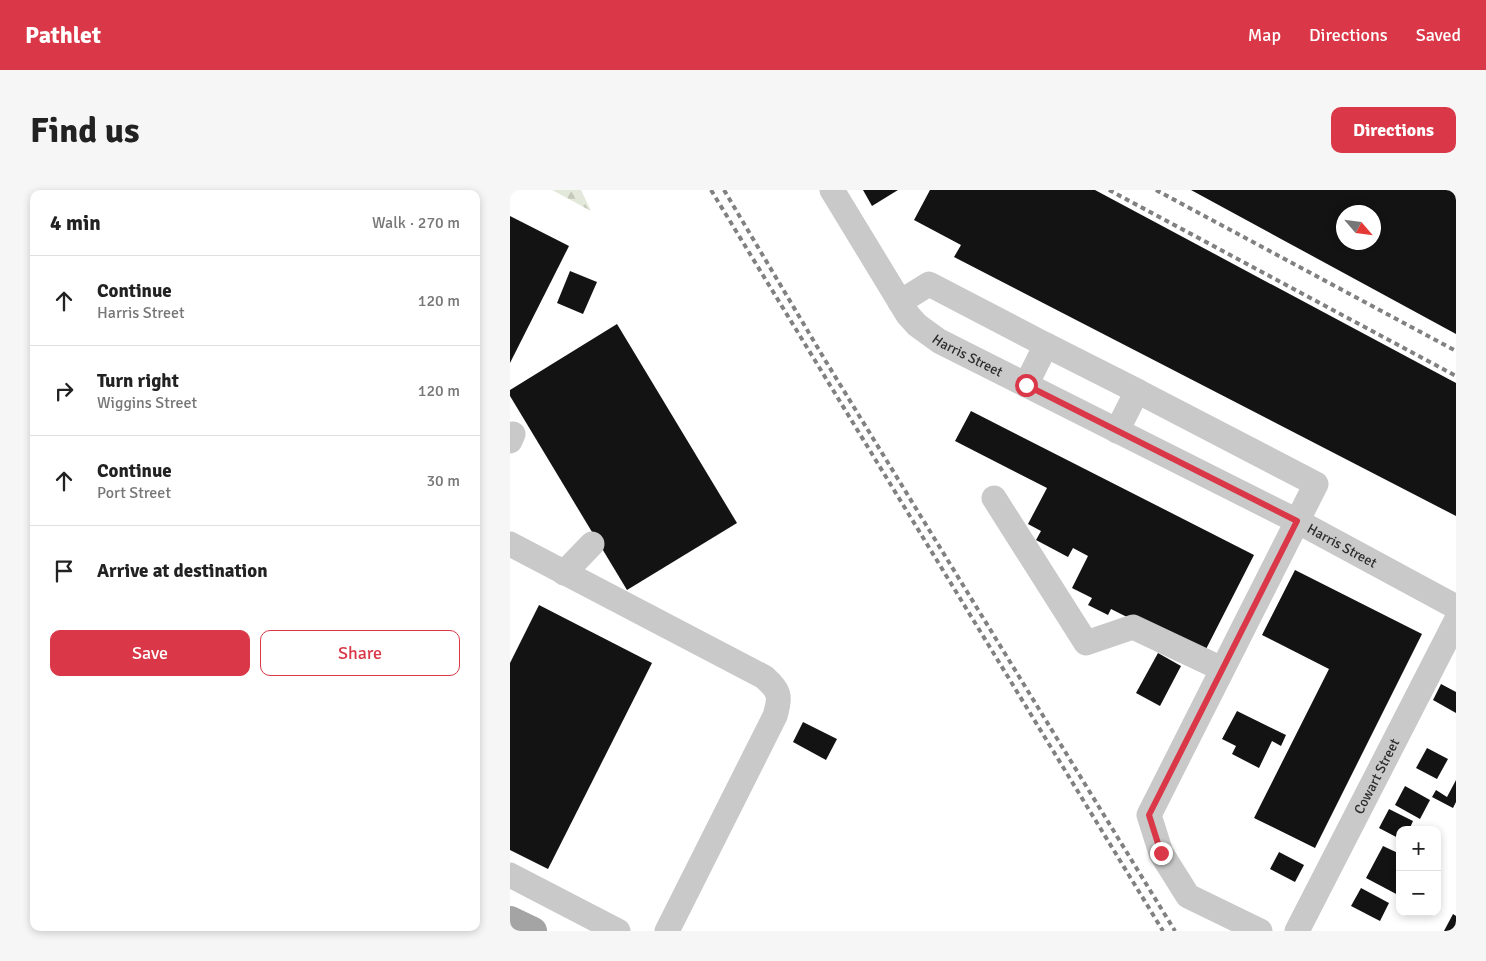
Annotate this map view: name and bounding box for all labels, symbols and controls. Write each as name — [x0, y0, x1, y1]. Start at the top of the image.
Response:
text: Pathlet — [25, 20, 101, 50]
text: Map — [1248, 24, 1281, 46]
text: Directions — [1309, 24, 1388, 46]
text: Saved — [1416, 24, 1461, 46]
button: Directions — [1331, 107, 1456, 153]
text: Find us — [30, 109, 140, 152]
north arrow — [1336, 205, 1381, 250]
text: 4 min — [50, 210, 101, 236]
text: Walk · 270 m — [372, 213, 460, 233]
text: Continue — [97, 279, 172, 303]
icon: ahead — [50, 287, 78, 315]
text: 120 m — [418, 291, 460, 311]
text: Harris Street — [97, 303, 185, 323]
street label: Harris Street — [929, 330, 1006, 380]
text: Turn right — [97, 369, 179, 393]
route start — [1015, 374, 1038, 397]
icon: right — [50, 377, 78, 405]
text: 120 m — [418, 381, 460, 401]
text: Wiggins Street — [97, 393, 197, 413]
text: Continue — [97, 459, 172, 483]
icon: ahead — [50, 467, 78, 495]
text: 30 m — [426, 471, 460, 491]
text: Port Street — [97, 483, 171, 503]
street label: Harris Street — [1304, 520, 1380, 571]
icon: arrive — [50, 557, 78, 585]
text: Arrive at destination — [97, 559, 268, 583]
button: Save — [50, 630, 250, 676]
button: Share — [260, 630, 460, 676]
street label: Cowart Street — [1350, 735, 1403, 817]
map controls — [1396, 826, 1441, 916]
button: + — [1396, 826, 1441, 871]
route end — [1150, 842, 1173, 865]
button: − — [1396, 871, 1441, 916]

